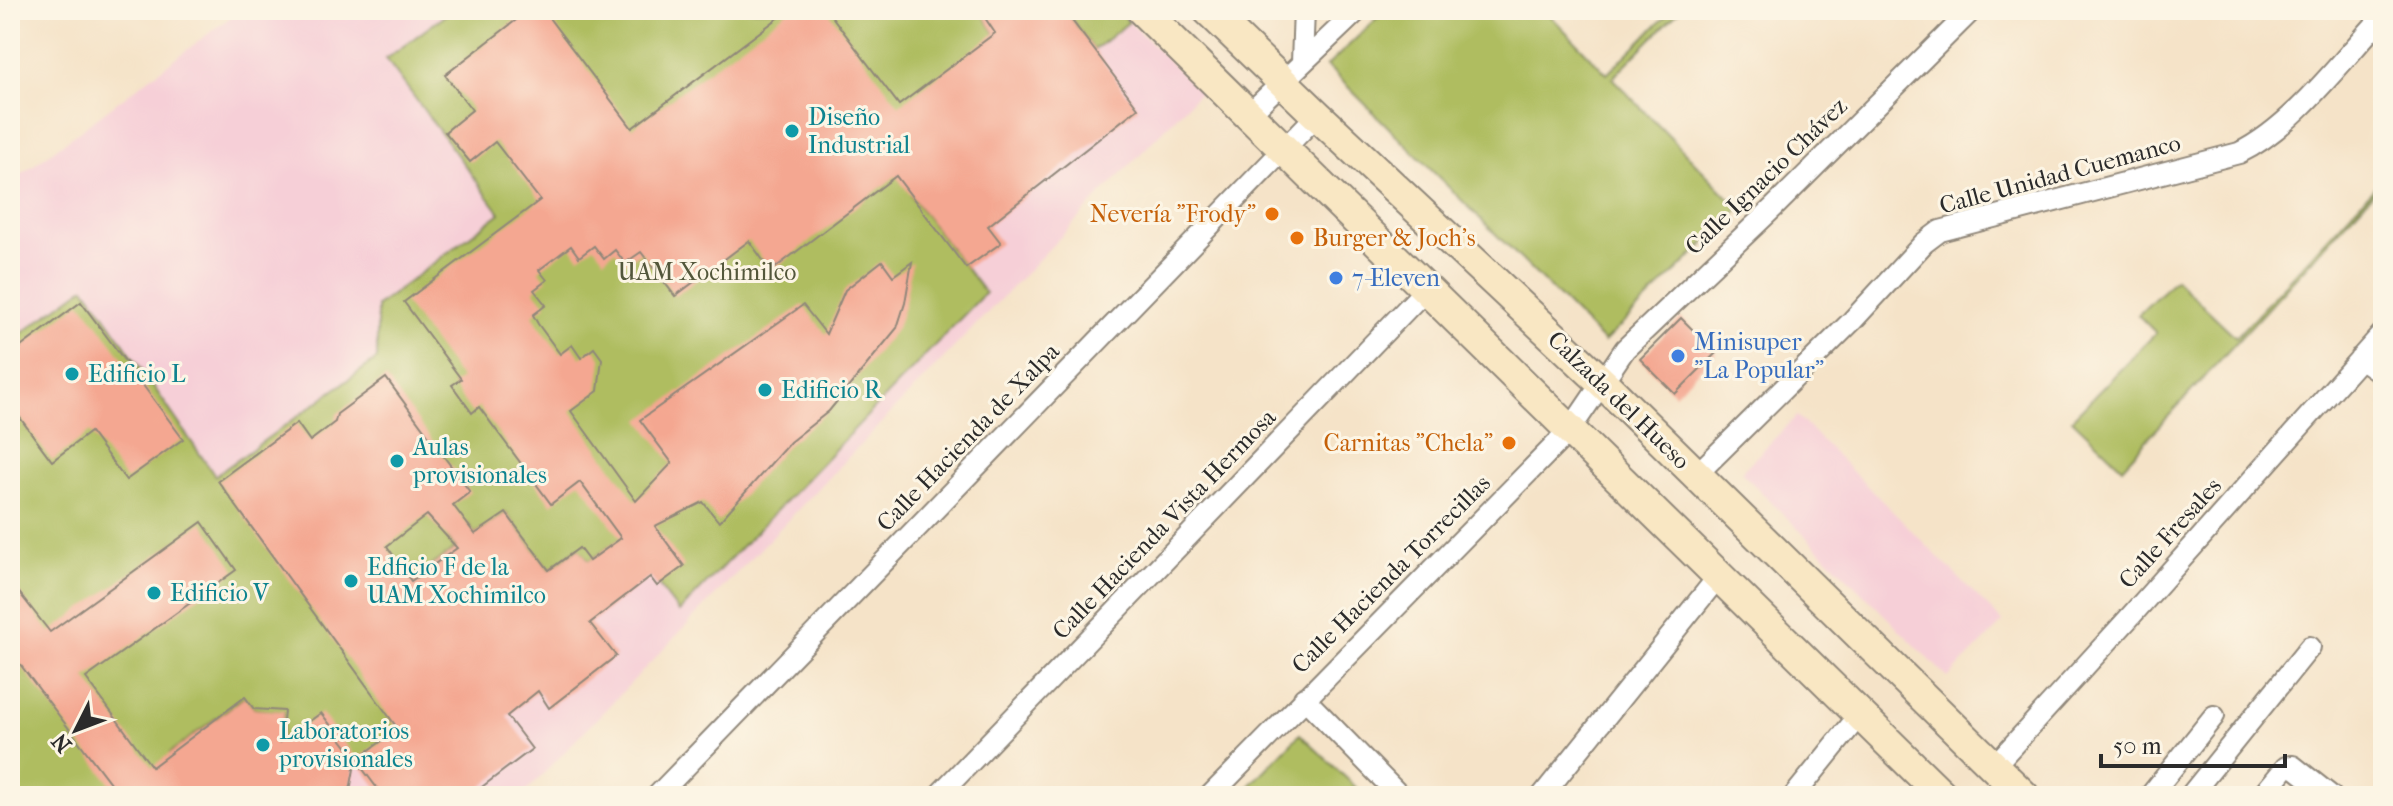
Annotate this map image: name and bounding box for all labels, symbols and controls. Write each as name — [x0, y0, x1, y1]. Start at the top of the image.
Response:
street label: Calle Ignacio Chávez — [1679, 91, 1853, 260]
place label: Diseño Industrial — [808, 103, 911, 159]
marker: Diseño Industrial — [783, 122, 801, 140]
street label: Calle Unidad Cuemanco — [1936, 128, 2184, 220]
place label: Nevería "Frody" — [1090, 200, 1256, 228]
marker: Nevería "Frody" — [1263, 205, 1281, 223]
place label: Burger & Joch's — [1313, 224, 1476, 252]
marker: Burger & Joch's — [1288, 229, 1306, 247]
park label: UAM Xochimilco — [617, 258, 797, 286]
place label: 7-Eleven — [1352, 264, 1440, 292]
marker: 7-Eleven — [1327, 269, 1345, 287]
street label: Calzada del Hueso — [1542, 325, 1696, 475]
place label: Minisuper "La Popular" — [1694, 328, 1824, 384]
street label: Calle Hacienda de Xalpa — [871, 336, 1066, 537]
marker: Minisuper "La Popular" — [1669, 347, 1687, 365]
place label: Edificio L — [88, 360, 186, 388]
marker: Edificio L — [63, 365, 81, 383]
place label: Edificio R — [781, 376, 883, 404]
marker: Edificio R — [756, 381, 774, 399]
street label: Calle Hacienda Vista Hermosa — [1047, 402, 1282, 645]
place label: Carnitas "Chela" — [1323, 429, 1493, 457]
place label: Aulas provisionales — [412, 433, 547, 489]
marker: Carnitas "Chela" — [1500, 434, 1518, 452]
marker: Aulas provisionales — [388, 452, 406, 470]
street label: Calle Hacienda Torrecillas — [1286, 469, 1496, 679]
street label: Calle Fresales — [2113, 472, 2227, 594]
place label: Edficio F de la UAM Xochimilco — [367, 553, 546, 609]
marker: Edficio F de la UAM Xochimilco — [342, 572, 360, 590]
place label: Edificio V — [170, 579, 270, 607]
marker: Edificio V — [145, 584, 163, 602]
north arrow — [36, 690, 116, 770]
place label: Laboratorios provisionales — [278, 717, 413, 773]
scale bar — [2101, 718, 2285, 768]
text: N — [46, 728, 77, 758]
text: 50 m — [2113, 732, 2162, 760]
marker: Laboratorios provisionales — [254, 736, 272, 754]

